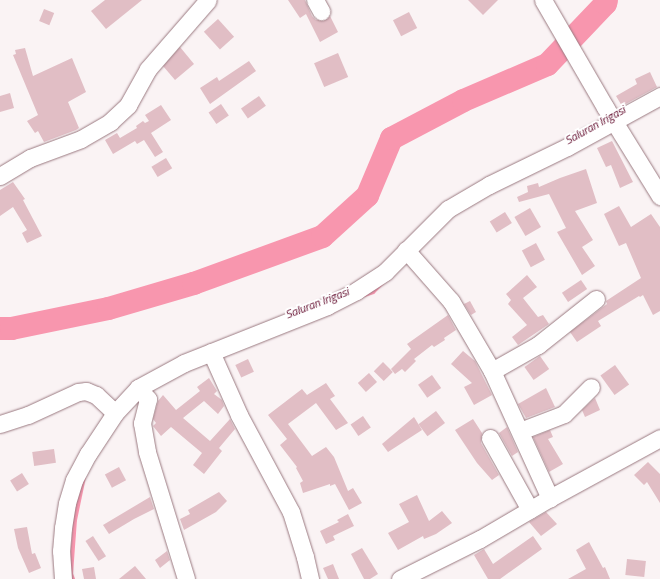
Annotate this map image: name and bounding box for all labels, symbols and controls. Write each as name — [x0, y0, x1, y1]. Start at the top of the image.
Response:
water label: Saluran Irigasi — [562, 102, 628, 148]
water label: Saluran Irigasi — [283, 284, 351, 322]

